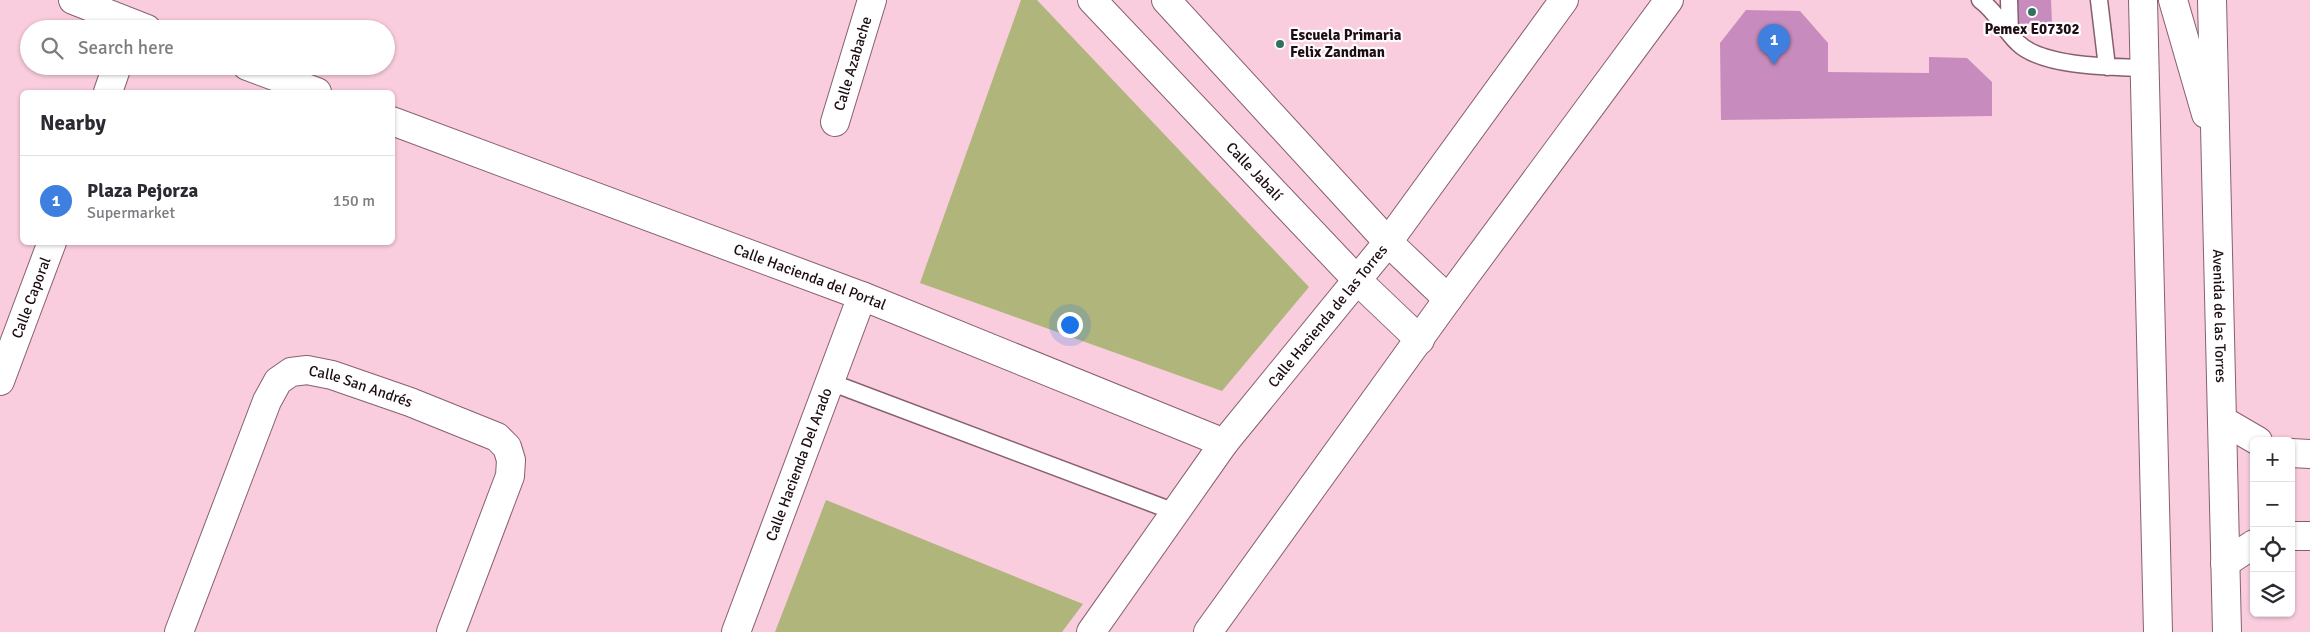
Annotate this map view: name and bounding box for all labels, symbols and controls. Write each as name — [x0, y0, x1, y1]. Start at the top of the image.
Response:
marker: Pemex E07302 — [2026, 6, 2038, 18]
street label: Calle Azabache — [830, 14, 875, 113]
search box — [20, 20, 395, 75]
place label: Pemex E07302 — [1984, 20, 2080, 38]
pin: 1 — [1758, 24, 1790, 65]
place label: Escuela Primaria Felix Zandman — [1290, 26, 1402, 61]
icon: search — [38, 34, 66, 62]
text: Search here — [78, 36, 174, 60]
marker: Escuela Primaria Felix Zandman — [1274, 38, 1286, 50]
text: Nearby — [40, 110, 106, 136]
street label: Calle Jabalí — [1222, 138, 1286, 204]
text: Plaza Pejorza — [87, 179, 198, 203]
text: 1 — [52, 191, 60, 211]
text: 150 m — [333, 191, 375, 211]
text: Supermarket — [87, 203, 175, 223]
street label: Calle Hacienda del Portal — [731, 240, 889, 314]
street label: Calle Hacienda de las Torres — [1264, 241, 1391, 391]
street label: Avenida de las Torres — [2209, 249, 2230, 383]
street label: Calle Caporal — [8, 254, 55, 341]
your location — [1057, 312, 1083, 338]
street label: Calle San Andrés — [307, 362, 415, 411]
street label: Calle Hacienda Del Arado — [762, 385, 836, 544]
map controls — [2250, 437, 2295, 617]
button: + — [2250, 437, 2295, 482]
button: − — [2250, 482, 2295, 527]
button: locate — [2250, 527, 2295, 572]
button: layers — [2250, 572, 2295, 617]

